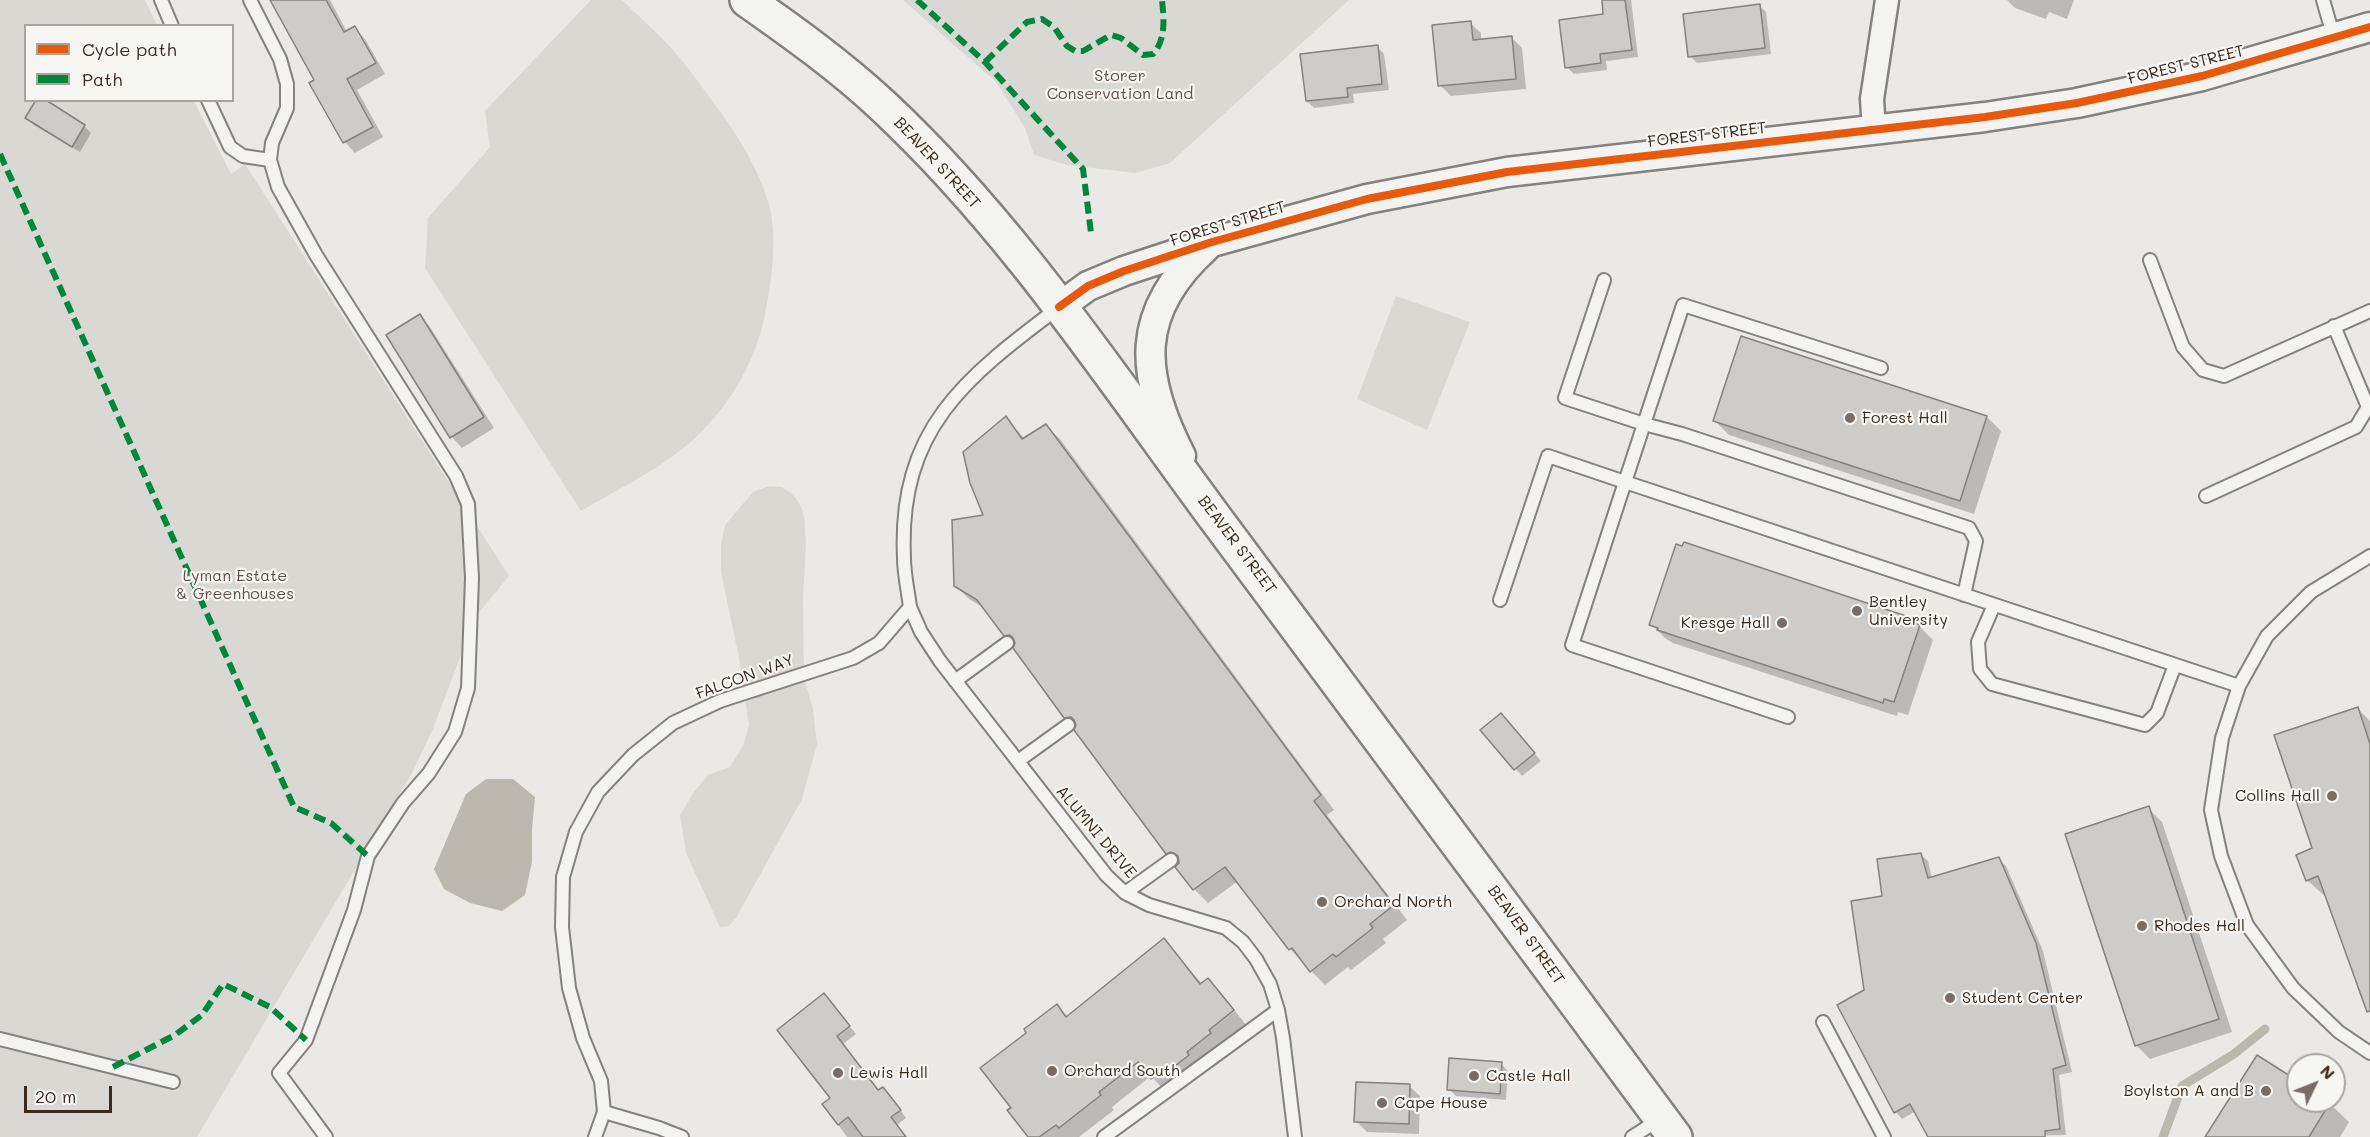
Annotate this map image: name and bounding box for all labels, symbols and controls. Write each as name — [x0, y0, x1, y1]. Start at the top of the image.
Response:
legend — [24, 24, 234, 102]
text: Cycle path — [82, 37, 177, 61]
street label: FOREST STREET — [2126, 41, 2246, 89]
park label: Storer Conservation Land — [1047, 66, 1193, 104]
text: Path — [82, 67, 122, 91]
street label: BEAVER STREET — [890, 113, 984, 213]
street label: FOREST STREET — [1647, 118, 1767, 152]
street label: FOREST STREET — [1168, 197, 1288, 251]
place label: Forest Hall — [1862, 408, 1948, 428]
marker: Forest Hall — [1843, 411, 1857, 425]
street label: BEAVER STREET — [1194, 492, 1280, 598]
park label: Lyman Estate & Greenhouses — [176, 566, 294, 604]
place label: Bentley University — [1869, 592, 1948, 630]
marker: Bentley University — [1850, 604, 1864, 618]
place label: Kresge Hall — [1681, 613, 1770, 633]
marker: Kresge Hall — [1775, 616, 1789, 630]
street label: FALCON WAY — [693, 650, 797, 704]
street label: ALUMNI DRIVE — [1052, 782, 1140, 882]
place label: Collins Hall — [2235, 786, 2320, 806]
marker: Collins Hall — [2325, 789, 2339, 803]
street label: BEAVER STREET — [1484, 882, 1568, 988]
place label: Orchard North — [1334, 892, 1452, 912]
marker: Orchard North — [1315, 895, 1329, 909]
place label: Rhodes Hall — [2154, 916, 2245, 936]
marker: Rhodes Hall — [2135, 919, 2149, 933]
place label: Student Center — [1962, 988, 2083, 1008]
marker: Student Center — [1943, 991, 1957, 1005]
north arrow — [2286, 1053, 2346, 1113]
text: N — [2316, 1060, 2340, 1083]
place label: Orchard South — [1064, 1061, 1180, 1081]
place label: Lewis Hall — [850, 1063, 928, 1083]
marker: Orchard South — [1045, 1064, 1059, 1078]
marker: Lewis Hall — [831, 1066, 845, 1080]
place label: Castle Hall — [1486, 1066, 1571, 1086]
marker: Castle Hall — [1467, 1069, 1481, 1083]
scale bar — [27, 1074, 116, 1112]
place label: Boylston A and B — [2124, 1081, 2254, 1101]
text: 20 m — [35, 1084, 76, 1108]
marker: Boylston A and B — [2259, 1084, 2273, 1098]
place label: Cape House — [1394, 1093, 1488, 1113]
marker: Cape House — [1375, 1096, 1389, 1110]

